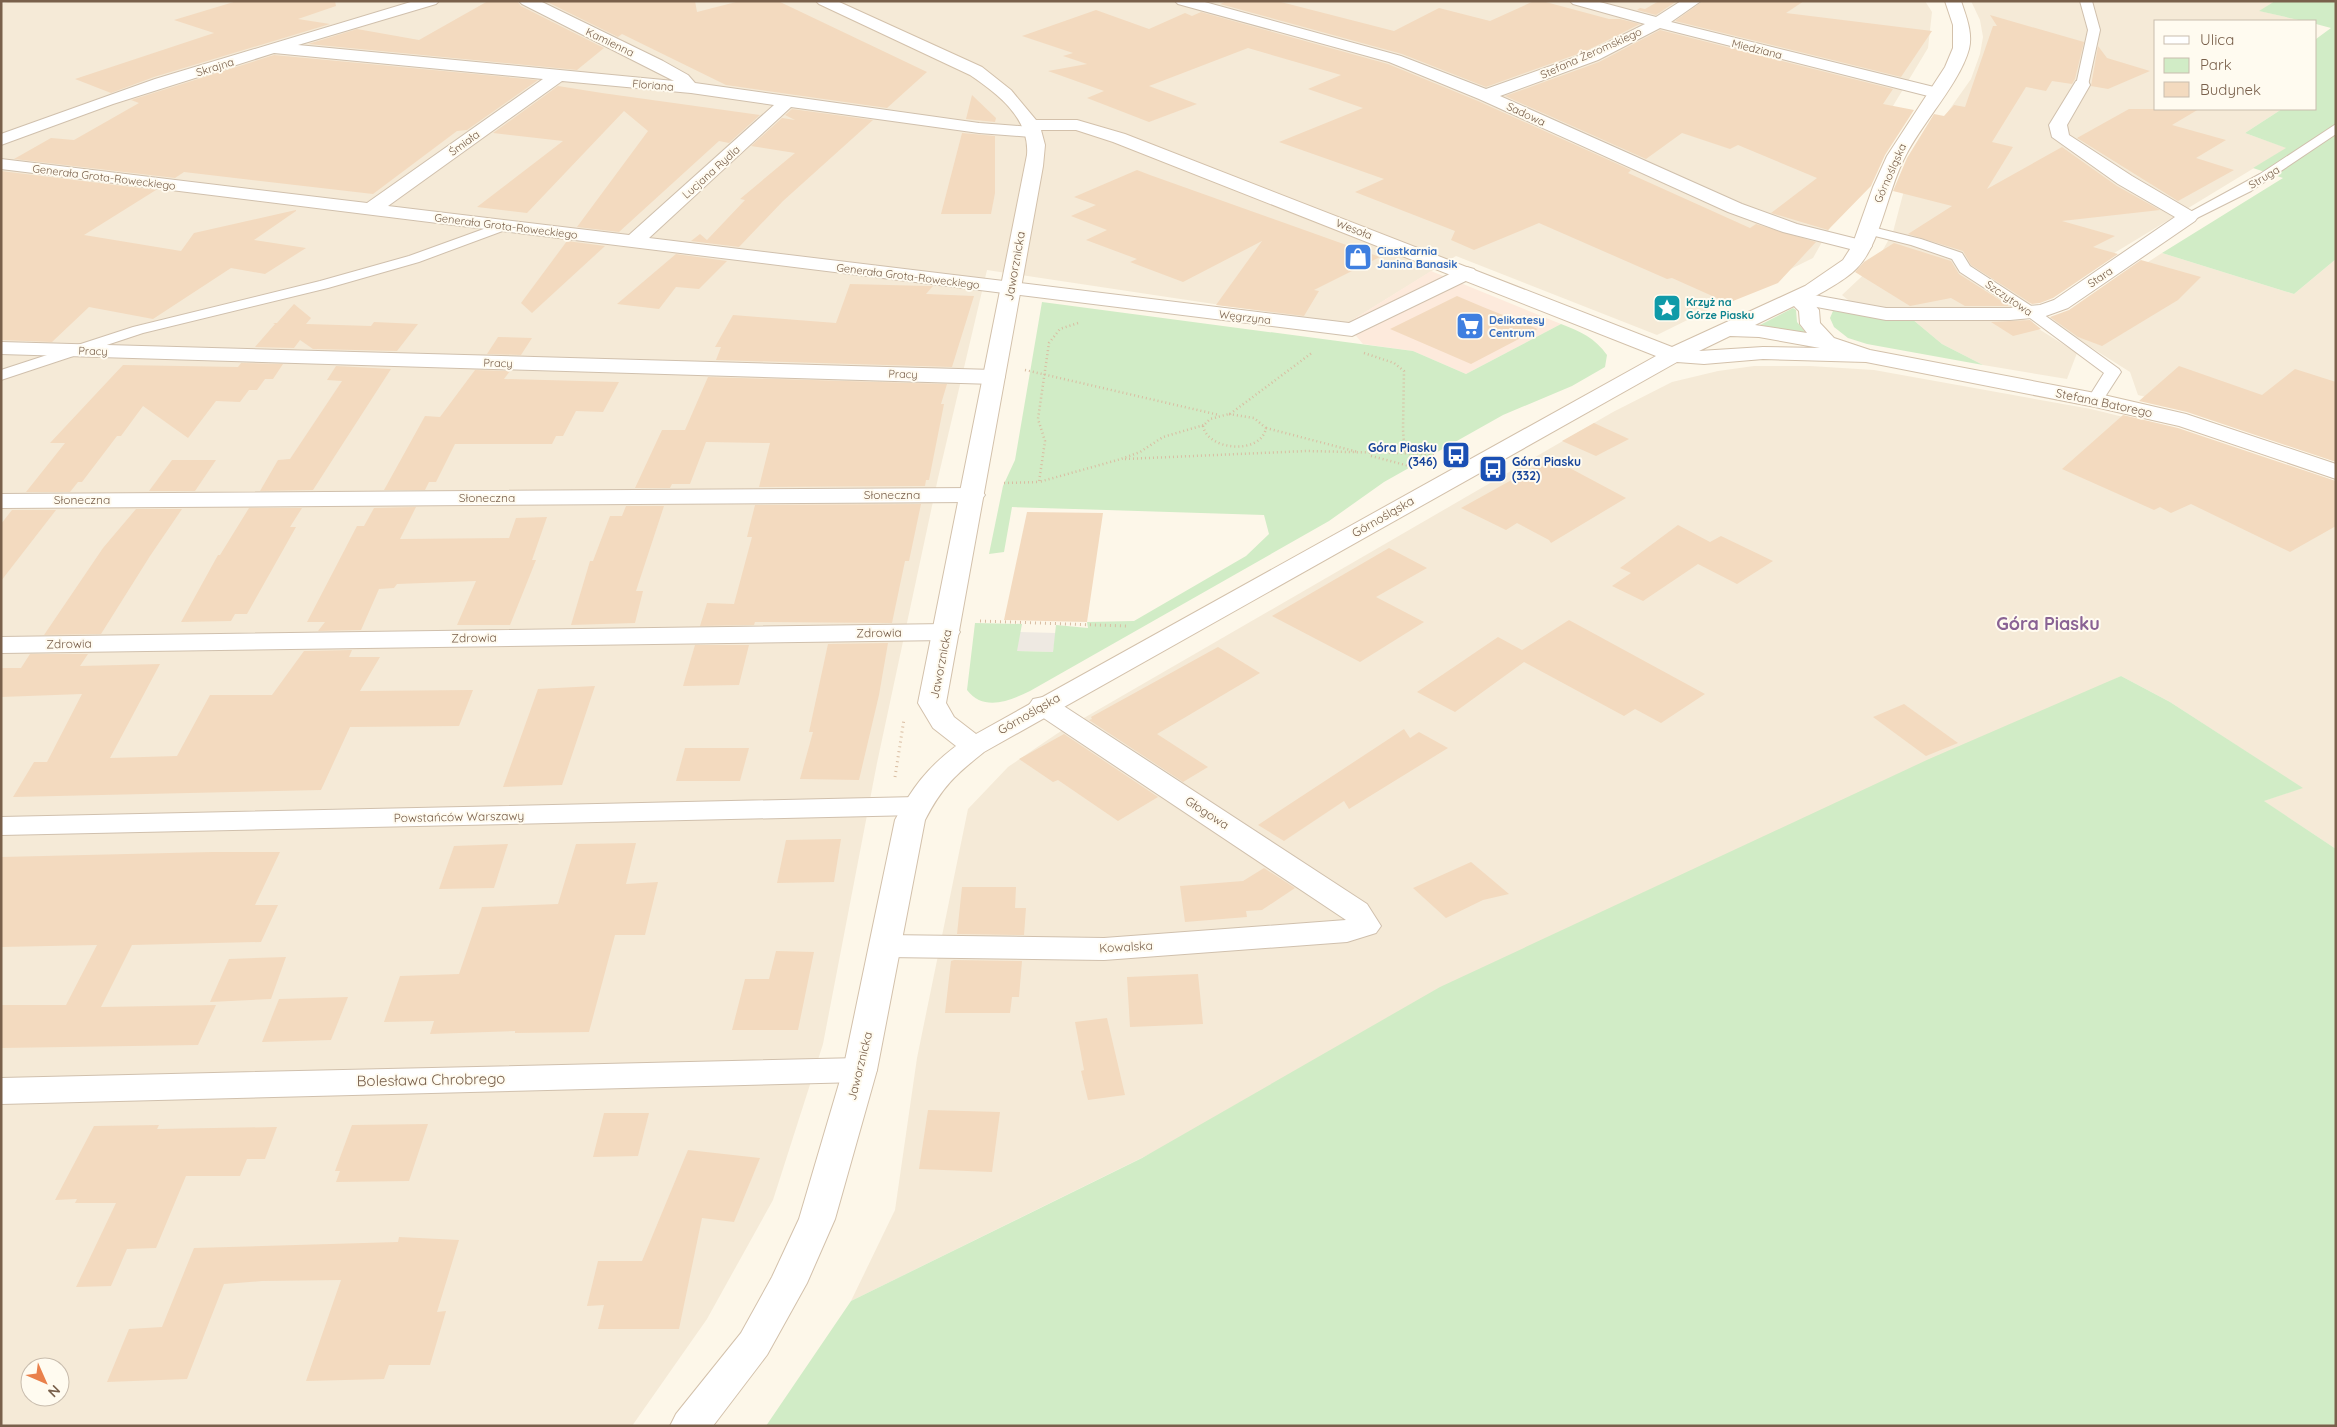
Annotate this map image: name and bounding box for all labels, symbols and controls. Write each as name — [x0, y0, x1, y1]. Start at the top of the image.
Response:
legend — [2154, 20, 2317, 110]
street label: Kamienna — [584, 24, 636, 60]
street label: Stefana Żeromskiego — [1538, 24, 1644, 82]
text: Ulica — [2200, 30, 2234, 49]
street label: Miedziana — [1730, 36, 1784, 62]
street label: Skrajna — [194, 55, 236, 79]
text: Park — [2200, 55, 2232, 74]
street label: Floriana — [632, 76, 674, 94]
text: Budynek — [2200, 80, 2261, 99]
street label: Sadowa — [1504, 99, 1548, 129]
street label: Śmiała — [446, 127, 482, 159]
street label: Górnośląska — [1871, 141, 1909, 205]
street label: Lucjana Rydla — [679, 142, 743, 202]
street label: Generała Grota-Roweckiego — [32, 161, 177, 193]
street label: Struga — [2246, 162, 2282, 192]
street label: Generała Grota-Roweckiego — [434, 210, 579, 242]
street label: Wesoła — [1334, 216, 1374, 242]
street label: Jaworznicka — [1001, 230, 1028, 302]
shop icon: Ciastkarnia Janina Banasik — [1343, 242, 1373, 272]
place label: Ciastkarnia Janina Banasik — [1377, 244, 1457, 271]
street label: Generała Grota-Roweckiego — [836, 260, 981, 292]
street label: Stara — [2085, 264, 2115, 290]
street label: Szczytowa — [1983, 277, 2035, 319]
place icon: Krzyż na Górze Piasku — [1652, 293, 1682, 323]
place label: Krzyż na Górze Piasku — [1686, 295, 1754, 322]
street label: Węgrzyna — [1218, 307, 1272, 327]
supermarket icon: Delikatesy Centrum — [1455, 311, 1485, 341]
place label: Delikatesy Centrum — [1489, 313, 1545, 340]
street label: Pracy — [78, 343, 108, 359]
street label: Pracy — [483, 355, 513, 371]
street label: Pracy — [888, 366, 918, 382]
street label: Stefana Batorego — [2054, 385, 2154, 420]
place label: Góra Piasku (346) — [1368, 440, 1437, 469]
bus stop icon: Góra Piasku (346) — [1441, 440, 1471, 470]
bus stop icon: Góra Piasku (332) — [1478, 454, 1508, 484]
place label: Góra Piasku (332) — [1512, 454, 1581, 483]
street label: Słoneczna — [864, 487, 920, 502]
street label: Słoneczna — [459, 490, 515, 505]
street label: Słoneczna — [54, 492, 110, 507]
street label: Górnośląska — [1349, 493, 1417, 540]
district label: Góra Piasku — [1996, 612, 2100, 635]
street label: Zdrowia — [856, 625, 902, 640]
street label: Jaworznicka — [926, 628, 955, 700]
street label: Zdrowia — [451, 630, 497, 645]
street label: Zdrowia — [46, 636, 92, 651]
street label: Górnośląska — [995, 690, 1063, 737]
street label: Głogowa — [1183, 793, 1232, 832]
street label: Powstańców Warszawy — [394, 808, 524, 825]
street label: Kowalska — [1099, 938, 1153, 955]
street label: Jaworznicka — [844, 1030, 875, 1102]
street label: Bolesława Chrobrego — [357, 1069, 505, 1090]
north arrow — [20, 1357, 70, 1407]
text: N — [44, 1381, 64, 1401]

